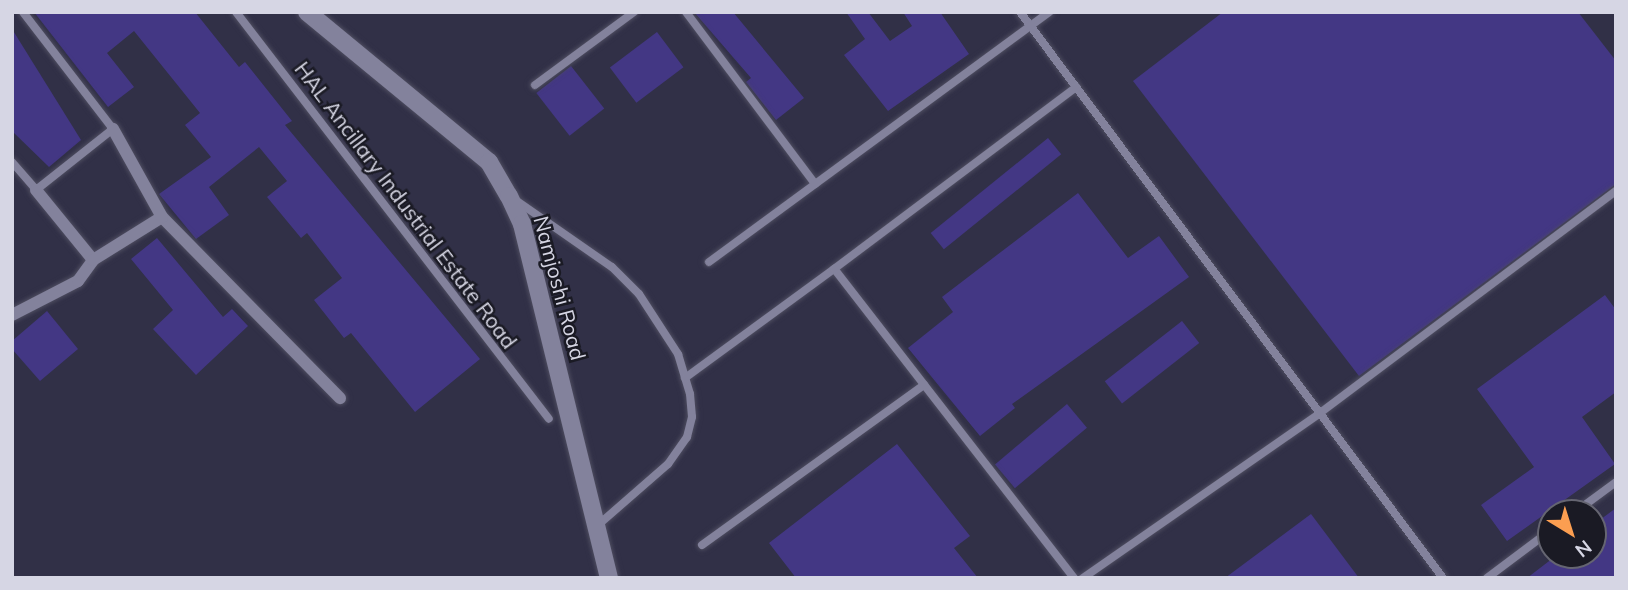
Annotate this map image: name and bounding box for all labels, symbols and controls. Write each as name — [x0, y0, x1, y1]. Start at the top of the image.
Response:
street label: HAL Ancillary Industrial Estate Road — [290, 56, 522, 354]
street label: Namjoshi Road — [529, 213, 591, 363]
north arrow — [1537, 499, 1607, 569]
text: N — [1571, 535, 1597, 563]

